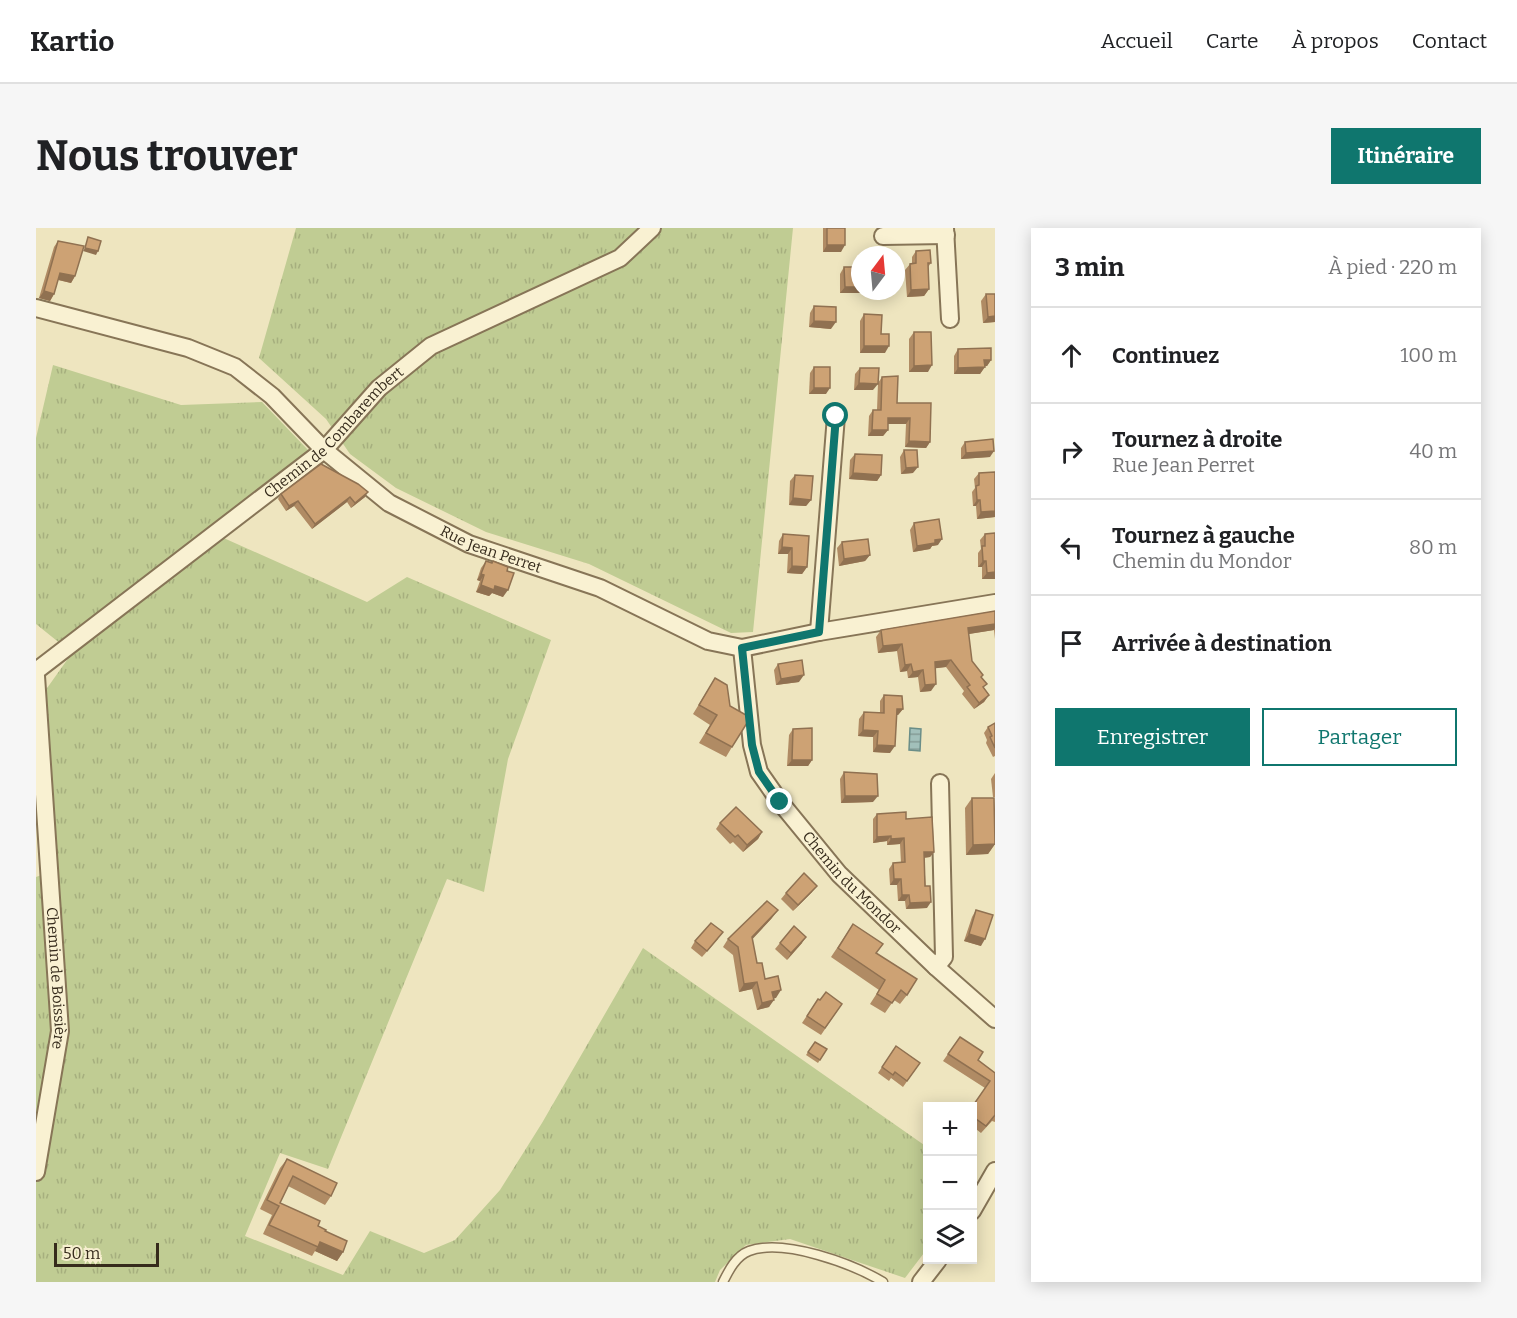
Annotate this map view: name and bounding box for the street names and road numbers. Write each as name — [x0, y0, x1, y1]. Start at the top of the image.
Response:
street label: Chemin de Combarembert — [260, 363, 407, 502]
street label: Rue Jean Perret — [437, 522, 544, 577]
street label: Chemin du Mondor — [799, 828, 905, 938]
street label: Chemin de Boissière — [43, 907, 69, 1051]

